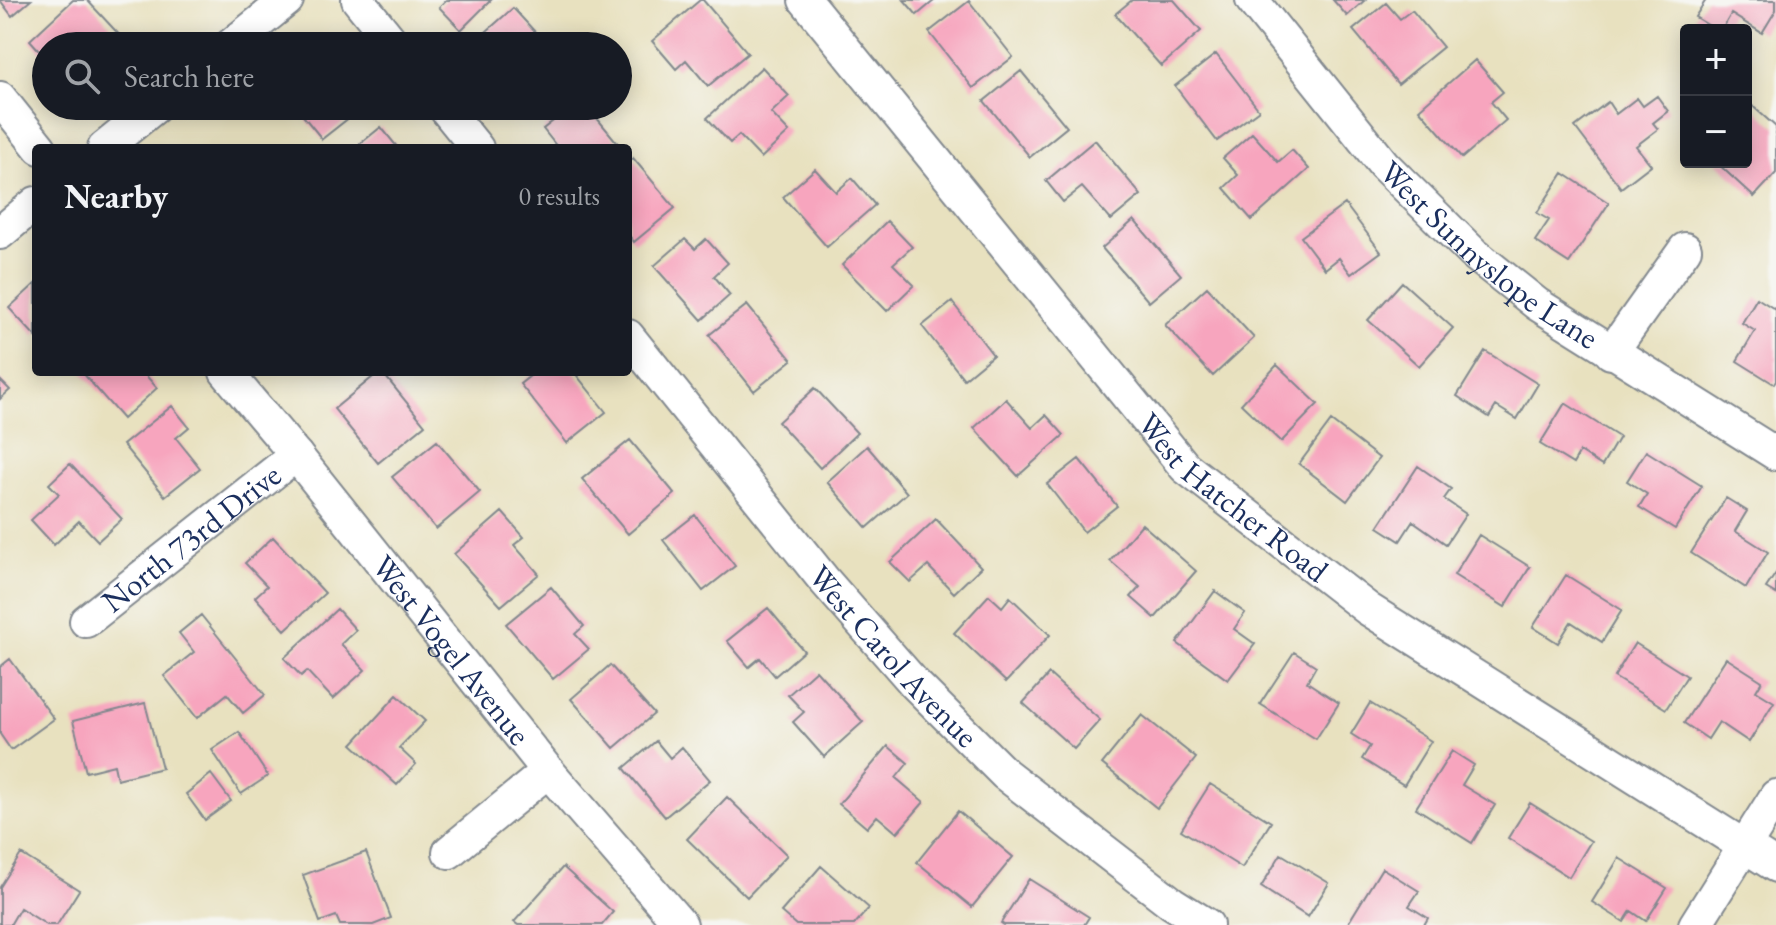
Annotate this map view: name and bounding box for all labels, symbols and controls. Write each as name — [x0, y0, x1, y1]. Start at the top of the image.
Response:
map controls — [1680, 24, 1752, 168]
button: + — [1680, 24, 1752, 96]
search box — [32, 32, 632, 120]
icon: search — [60, 54, 104, 98]
text: Search here — [124, 57, 254, 96]
button: − — [1680, 96, 1752, 168]
street label: West Sunnyslope Lane — [1370, 151, 1606, 358]
text: Nearby — [64, 174, 168, 218]
text: 0 results — [519, 179, 600, 213]
street label: West Hatcher Road — [1128, 404, 1338, 592]
street label: North 73rd Drive — [93, 454, 289, 622]
street label: West Vogel Avenue — [363, 546, 540, 754]
street label: West Carol Avenue — [799, 556, 987, 756]

